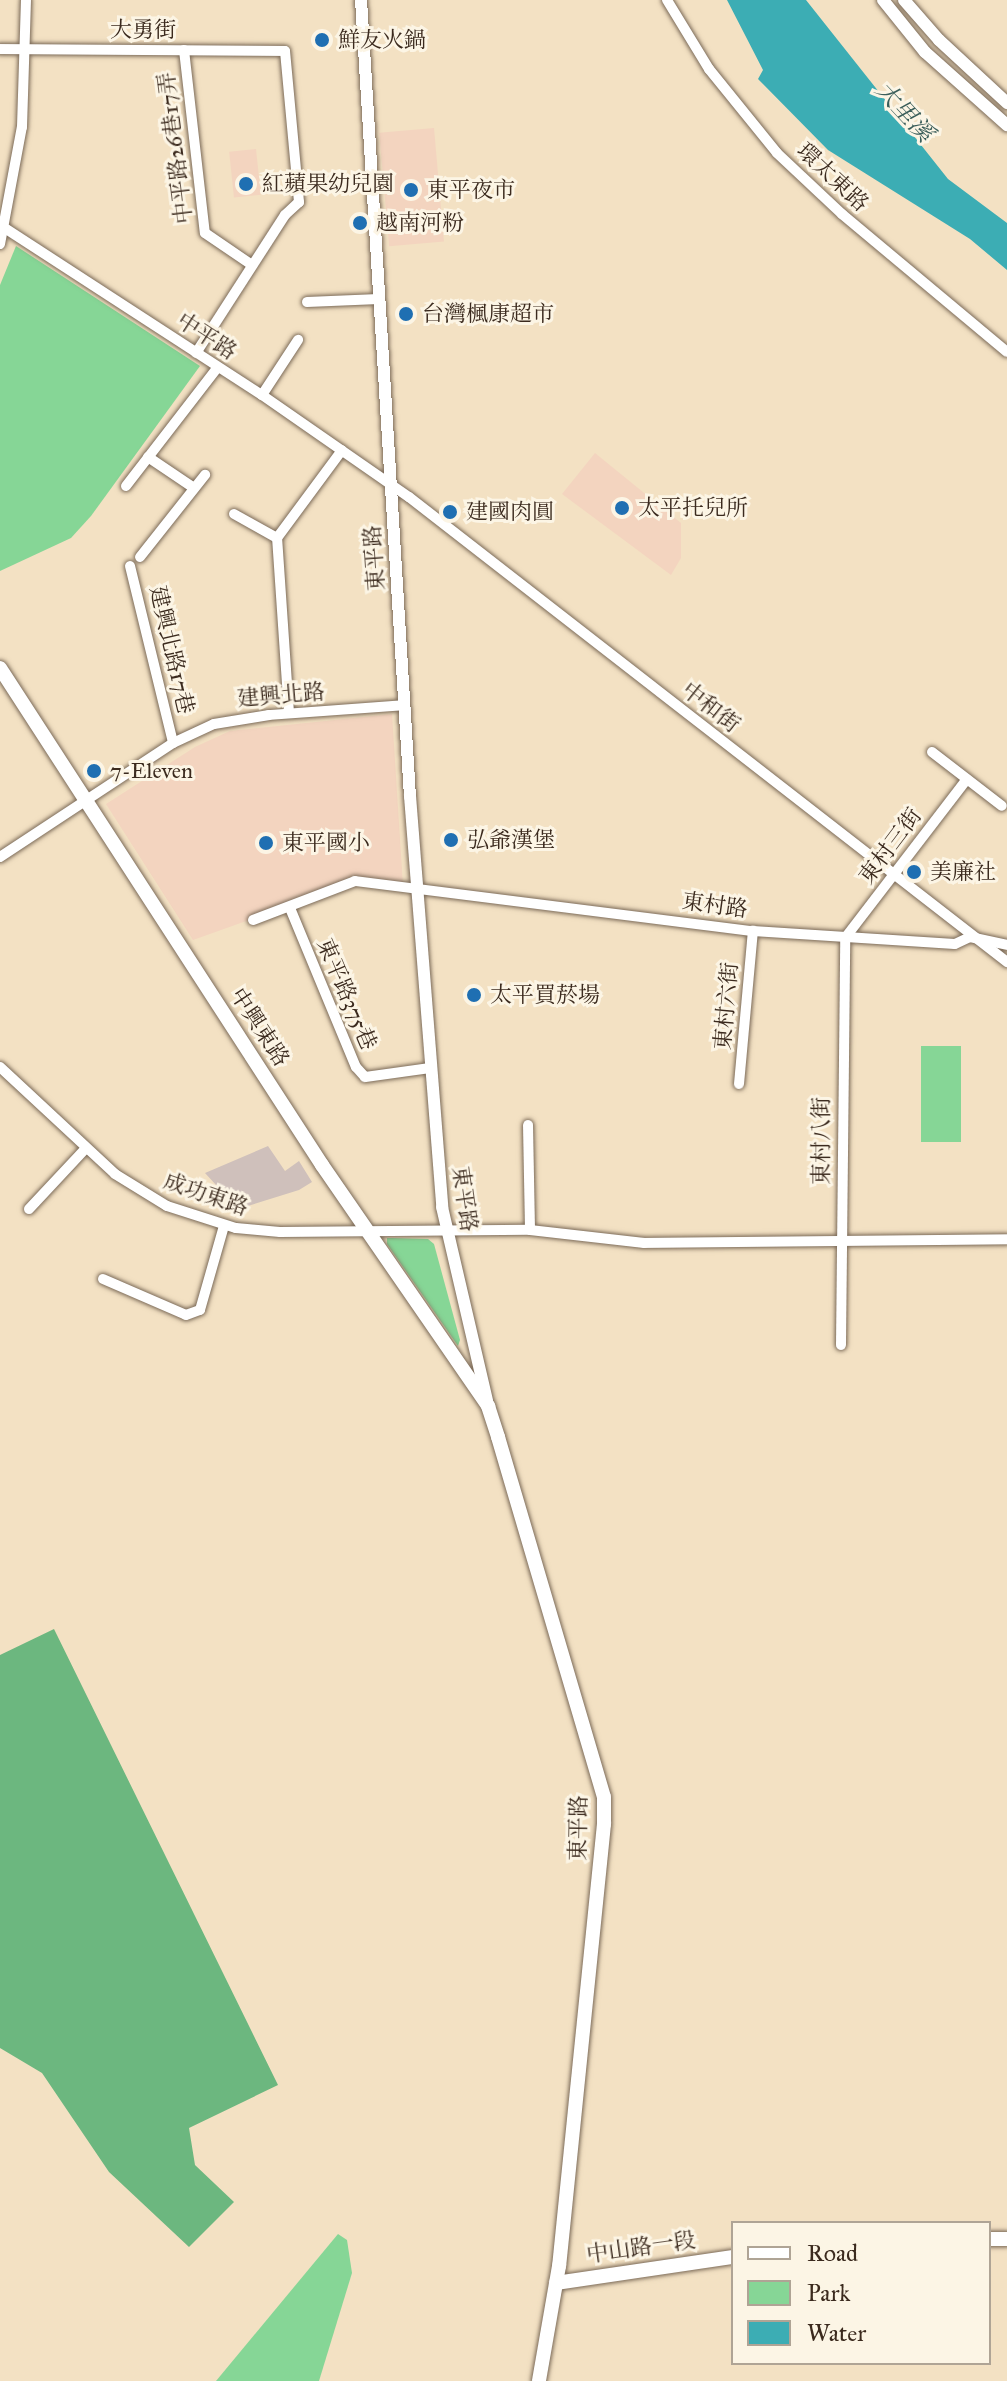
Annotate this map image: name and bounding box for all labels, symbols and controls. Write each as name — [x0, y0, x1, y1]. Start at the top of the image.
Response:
street label: 大勇街 — [110, 17, 176, 43]
place label: 鮮友火鍋 — [338, 27, 426, 53]
marker: 鮮友火鍋 — [313, 31, 331, 49]
street label: 中平路26巷17弄 — [153, 71, 197, 225]
water label: 大里溪 — [869, 76, 939, 148]
street label: 環太東路 — [792, 137, 874, 217]
place label: 紅蘋果幼兒園 — [262, 171, 394, 197]
marker: 紅蘋果幼兒園 — [237, 175, 255, 193]
place label: 東平夜市 — [427, 177, 515, 203]
marker: 東平夜市 — [402, 181, 420, 199]
place label: 越南河粉 — [376, 210, 464, 236]
marker: 越南河粉 — [351, 214, 369, 232]
place label: 台灣楓康超市 — [422, 301, 554, 327]
marker: 台灣楓康超市 — [397, 305, 415, 323]
street label: 中平路 — [172, 307, 242, 365]
place label: 太平托兒所 — [638, 495, 748, 521]
place label: 建國肉圓 — [466, 499, 554, 525]
marker: 太平托兒所 — [613, 499, 631, 517]
marker: 建國肉圓 — [441, 503, 459, 521]
street label: 東平路 — [359, 524, 389, 592]
street label: 建興北路17巷 — [144, 583, 200, 717]
street label: 中和街 — [677, 676, 745, 738]
street label: 建興北路 — [236, 678, 326, 712]
place label: 7-Eleven — [110, 758, 193, 784]
marker: 7-Eleven — [85, 762, 103, 780]
street label: 東村三街 — [853, 803, 927, 889]
place label: 弘爺漢堡 — [467, 827, 555, 853]
place label: 東平國小 — [282, 830, 370, 856]
marker: 弘爺漢堡 — [442, 831, 460, 849]
marker: 東平國小 — [257, 834, 275, 852]
place label: 美廉社 — [930, 859, 996, 885]
marker: 美廉社 — [905, 863, 923, 881]
street label: 東村路 — [680, 887, 750, 923]
street label: 東平路375巷 — [312, 934, 382, 1054]
street label: 東村六街 — [709, 961, 743, 1051]
place label: 太平買菸場 — [490, 982, 600, 1008]
street label: 中興東路 — [225, 983, 295, 1071]
marker: 太平買菸場 — [465, 986, 483, 1004]
street label: 東村八街 — [808, 1097, 834, 1185]
street label: 東平路 — [447, 1164, 483, 1234]
street label: 成功東路 — [160, 1167, 252, 1221]
street label: 東平路 — [564, 1795, 592, 1861]
legend — [731, 2221, 991, 2365]
street label: 中山路一段 — [585, 2226, 697, 2268]
text: Road — [807, 2238, 858, 2268]
text: Park — [807, 2278, 850, 2308]
text: Water — [807, 2318, 866, 2348]

